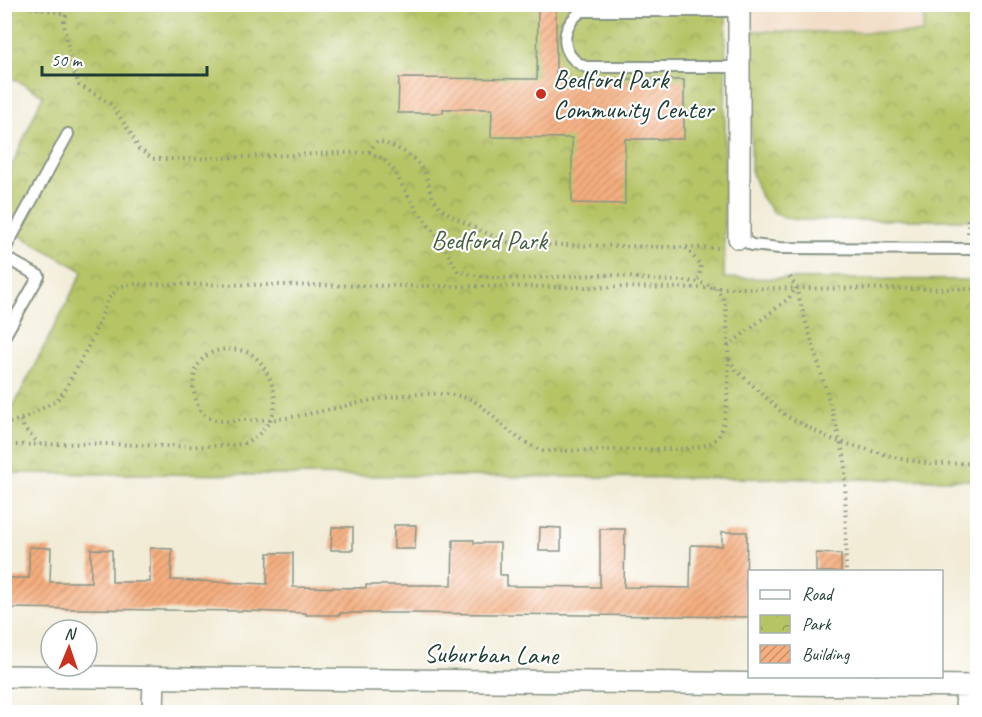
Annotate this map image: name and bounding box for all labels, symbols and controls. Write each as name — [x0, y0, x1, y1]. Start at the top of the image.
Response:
scale bar — [42, 39, 207, 77]
text: 50 m — [51, 49, 84, 71]
place label: Bedford Park Community Center — [553, 63, 715, 126]
marker: Bedford Park Community Center — [534, 87, 548, 101]
park label: Bedford Park — [431, 224, 549, 257]
legend — [748, 570, 943, 678]
text: Road — [802, 583, 835, 605]
text: Park — [802, 613, 832, 635]
north arrow — [39, 618, 99, 678]
text: N — [64, 624, 78, 644]
street label: Suburban Lane — [424, 637, 560, 672]
text: Building — [802, 643, 851, 665]

